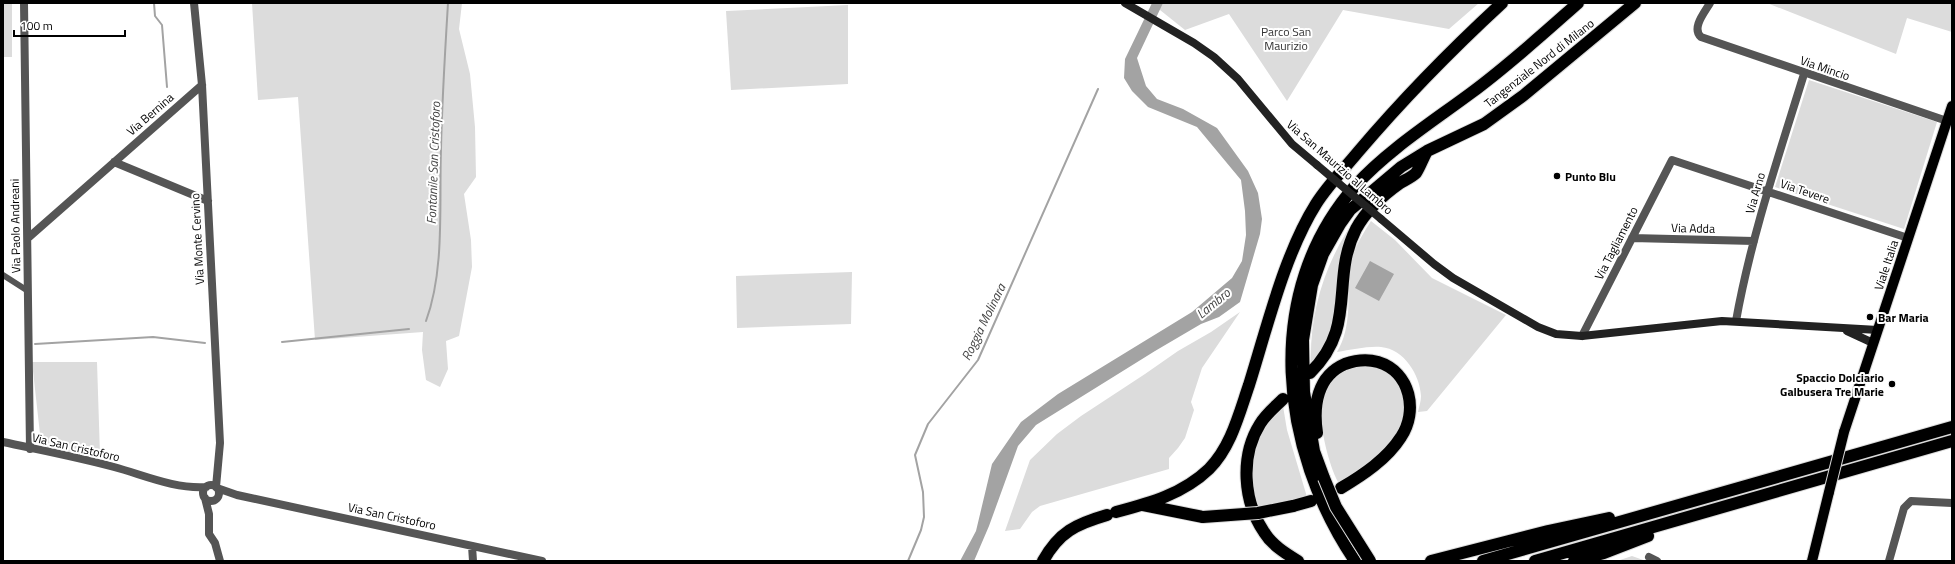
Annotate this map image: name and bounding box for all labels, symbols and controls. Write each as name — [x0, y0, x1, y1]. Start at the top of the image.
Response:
scale bar — [14, 12, 125, 38]
street label: Tangenziale Nord di Milano — [1480, 14, 1598, 112]
text: 100 m — [20, 16, 53, 35]
park label: Parco San Maurizio — [1261, 22, 1311, 55]
street label: Via Mincio — [1798, 51, 1852, 85]
street label: Via Bernina — [122, 88, 178, 140]
water label: Fontanile San Cristoforo — [421, 101, 445, 225]
street label: Via San Maurizio al Lambro — [1282, 115, 1398, 219]
place label: Punto Blu — [1565, 167, 1616, 186]
street label: Via Arno — [1740, 170, 1770, 216]
marker: Punto Blu — [1552, 171, 1562, 181]
street label: Via Tevere — [1778, 174, 1832, 208]
street label: Via Paolo Andreani — [5, 179, 25, 273]
street label: Via Monte Cervino — [185, 193, 209, 285]
street label: Via Tagliamento — [1589, 203, 1643, 283]
street label: Via Adda — [1671, 218, 1715, 238]
street label: Viale Italia — [1869, 237, 1903, 293]
water label: Roggia Molinara — [956, 279, 1011, 364]
water label: Lambro — [1192, 282, 1235, 323]
place label: Bar Maria — [1878, 308, 1929, 327]
marker: Bar Maria — [1865, 312, 1875, 322]
place label: Spaccio Dolciario Galbusera Tre Marie — [1780, 368, 1884, 401]
marker: Spaccio Dolciario Galbusera Tre Marie — [1887, 379, 1897, 389]
street label: Via San Cristoforo — [30, 428, 122, 466]
street label: Via San Cristoforo — [346, 497, 438, 535]

